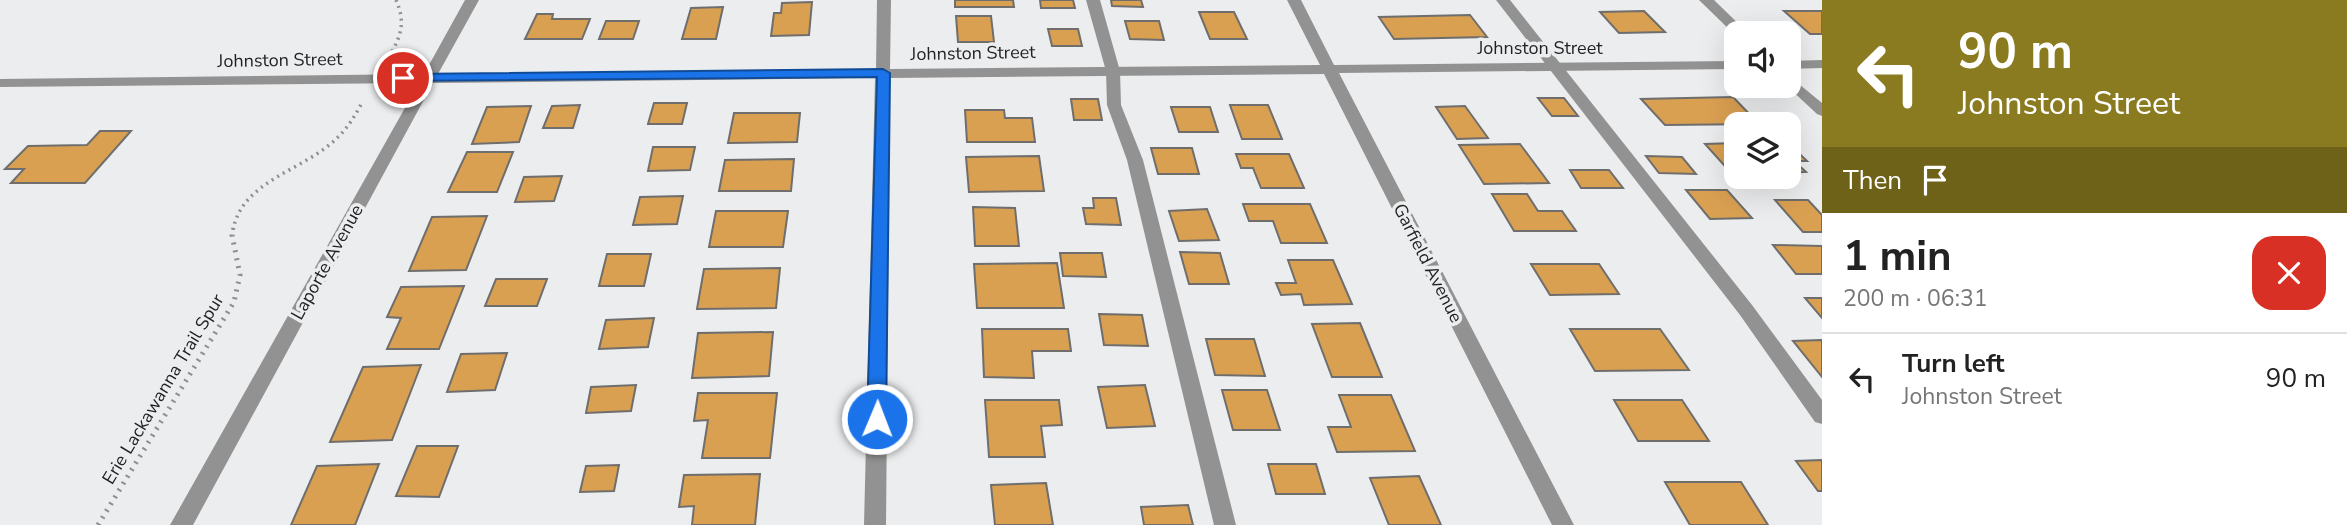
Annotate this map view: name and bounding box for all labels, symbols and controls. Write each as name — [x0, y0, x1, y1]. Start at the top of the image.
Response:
text: 90 m — [1958, 18, 2073, 85]
map controls — [1724, 21, 1801, 189]
button: sound — [1724, 21, 1801, 98]
icon: left — [1843, 28, 1934, 119]
street label: Johnston Street — [1476, 36, 1603, 60]
street label: Johnston Street — [909, 40, 1036, 66]
street label: Johnston Street — [216, 47, 343, 73]
pin — [373, 48, 433, 108]
icon: arrive — [384, 59, 422, 97]
text: Johnston Street — [1958, 82, 2180, 125]
button: layers — [1724, 112, 1801, 189]
icon: arrive — [1916, 161, 1954, 199]
text: Then — [1843, 163, 1902, 198]
street label: Garfield Avenue — [1388, 199, 1468, 327]
street label: Laporte Avenue — [285, 200, 369, 324]
text: 1 min — [1843, 228, 1952, 285]
button: close — [2252, 236, 2326, 310]
text: 200 m · 06:31 — [1843, 283, 1988, 314]
street label: Erie Lackawanna Trail Spur — [97, 289, 230, 489]
text: Turn left — [1902, 346, 2005, 381]
icon: left — [1843, 360, 1881, 398]
text: 90 m — [2266, 361, 2326, 396]
text: Johnston Street — [1902, 381, 2062, 412]
position arrow — [840, 382, 914, 456]

